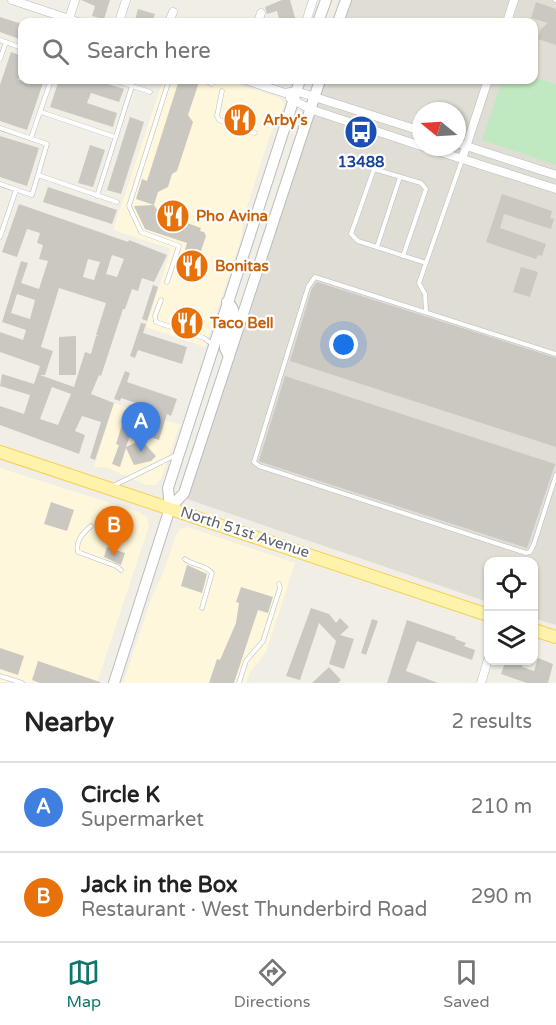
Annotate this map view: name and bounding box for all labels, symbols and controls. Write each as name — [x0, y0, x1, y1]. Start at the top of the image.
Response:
search box — [18, 18, 538, 84]
icon: search — [39, 35, 72, 68]
text: Search here — [87, 38, 211, 64]
restaurant icon: Arby's — [222, 102, 258, 138]
north arrow — [412, 102, 466, 156]
place label: Arby's — [263, 111, 308, 130]
bus stop icon: 13488 — [343, 114, 379, 150]
place label: 13488 — [337, 153, 385, 171]
restaurant icon: Pho Avina — [155, 198, 191, 234]
place label: Pho Avina — [196, 207, 268, 225]
restaurant icon: Bonitas — [174, 248, 210, 284]
place label: Bonitas — [215, 257, 269, 275]
restaurant icon: Taco Bell — [169, 305, 205, 341]
place label: Taco Bell — [209, 314, 274, 332]
your location — [329, 330, 358, 359]
pin: A — [122, 402, 160, 452]
street label: North 51st Avenue — [178, 503, 312, 561]
pin: B — [94, 506, 134, 556]
map controls — [484, 557, 538, 665]
button: locate — [484, 557, 538, 611]
button: layers — [484, 611, 538, 665]
text: Nearby — [24, 707, 114, 738]
text: 2 results — [452, 710, 532, 734]
text: Circle K — [81, 782, 160, 808]
text: A — [36, 795, 51, 819]
text: 210 m — [471, 795, 532, 819]
text: Supermarket — [81, 808, 204, 832]
text: Jack in the Box — [81, 872, 238, 898]
text: B — [37, 885, 50, 909]
text: 290 m — [471, 885, 532, 909]
text: Restaurant · West Thunderbird Road — [81, 898, 427, 922]
tab: Map — [66, 956, 101, 1012]
tab: Directions — [234, 956, 310, 1012]
tab: Saved — [443, 956, 490, 1012]

